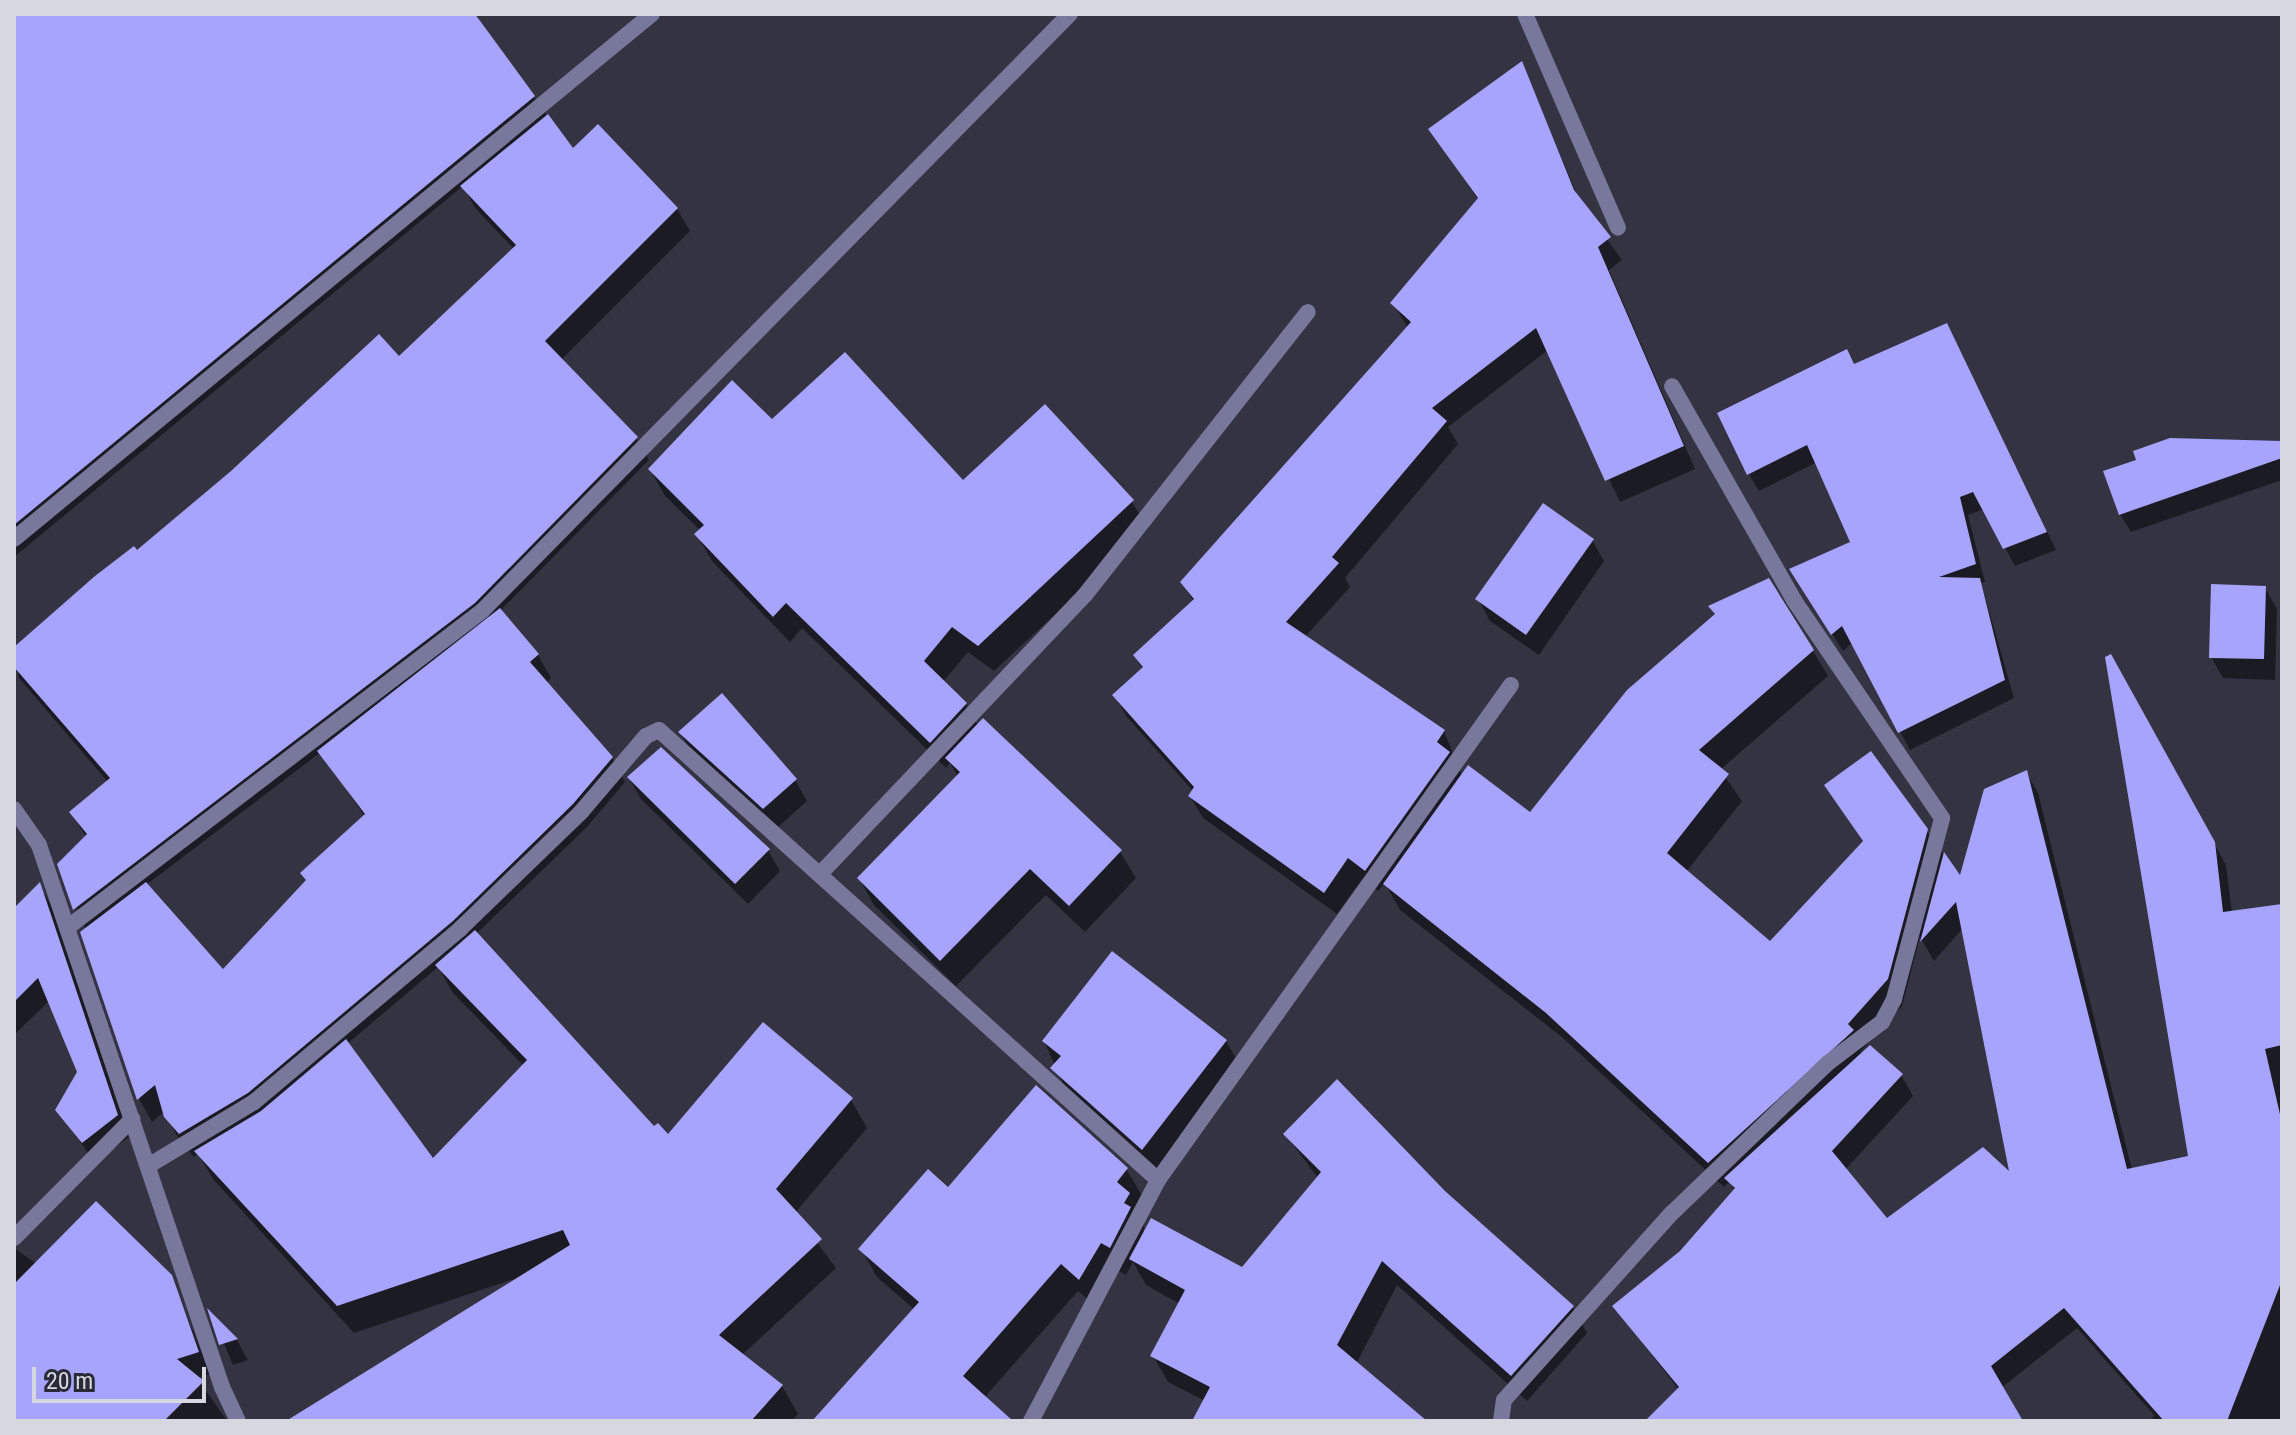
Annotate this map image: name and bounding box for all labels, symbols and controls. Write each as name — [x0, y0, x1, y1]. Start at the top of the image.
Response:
scale bar — [36, 1351, 210, 1401]
text: 20 m — [46, 1367, 93, 1395]

